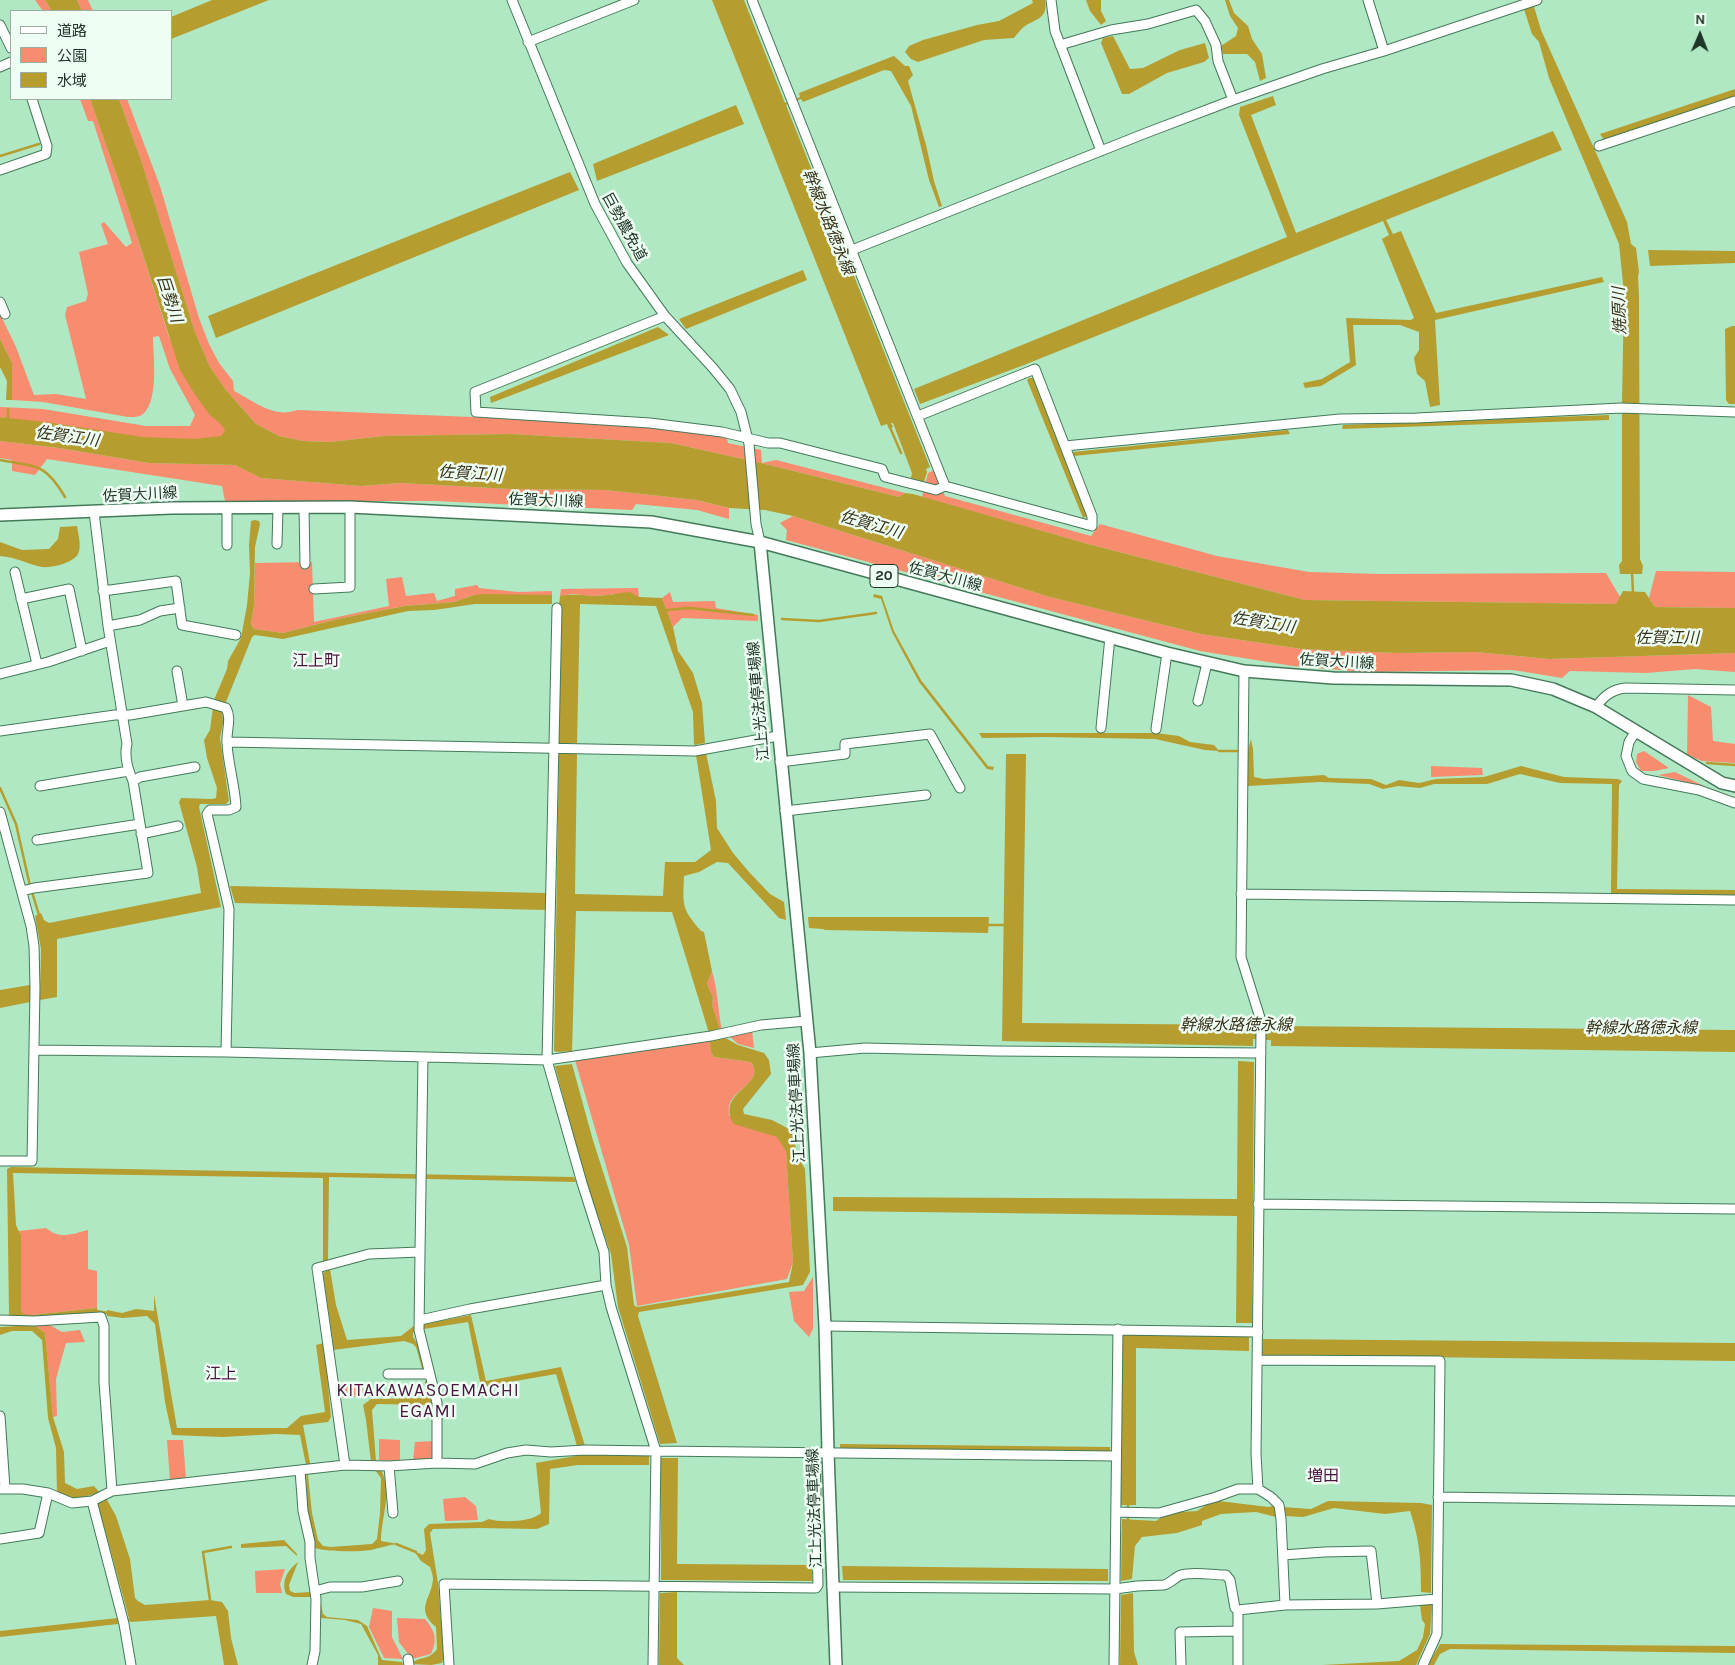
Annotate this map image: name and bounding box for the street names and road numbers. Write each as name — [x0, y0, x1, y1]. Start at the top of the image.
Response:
street label: 巨勢農免道 — [598, 190, 650, 264]
street label: 佐賀大川線 — [102, 484, 178, 506]
street label: 佐賀大川線 — [508, 491, 584, 511]
street label: 佐賀大川線 — [906, 559, 984, 595]
road number: 20 — [870, 564, 898, 588]
street label: 江上光法停車場線 — [745, 640, 773, 762]
street label: 佐賀大川線 — [1299, 651, 1375, 673]
street label: 江上光法停車場線 — [785, 1043, 809, 1163]
street label: 江上光法停車場線 — [804, 1448, 826, 1568]

